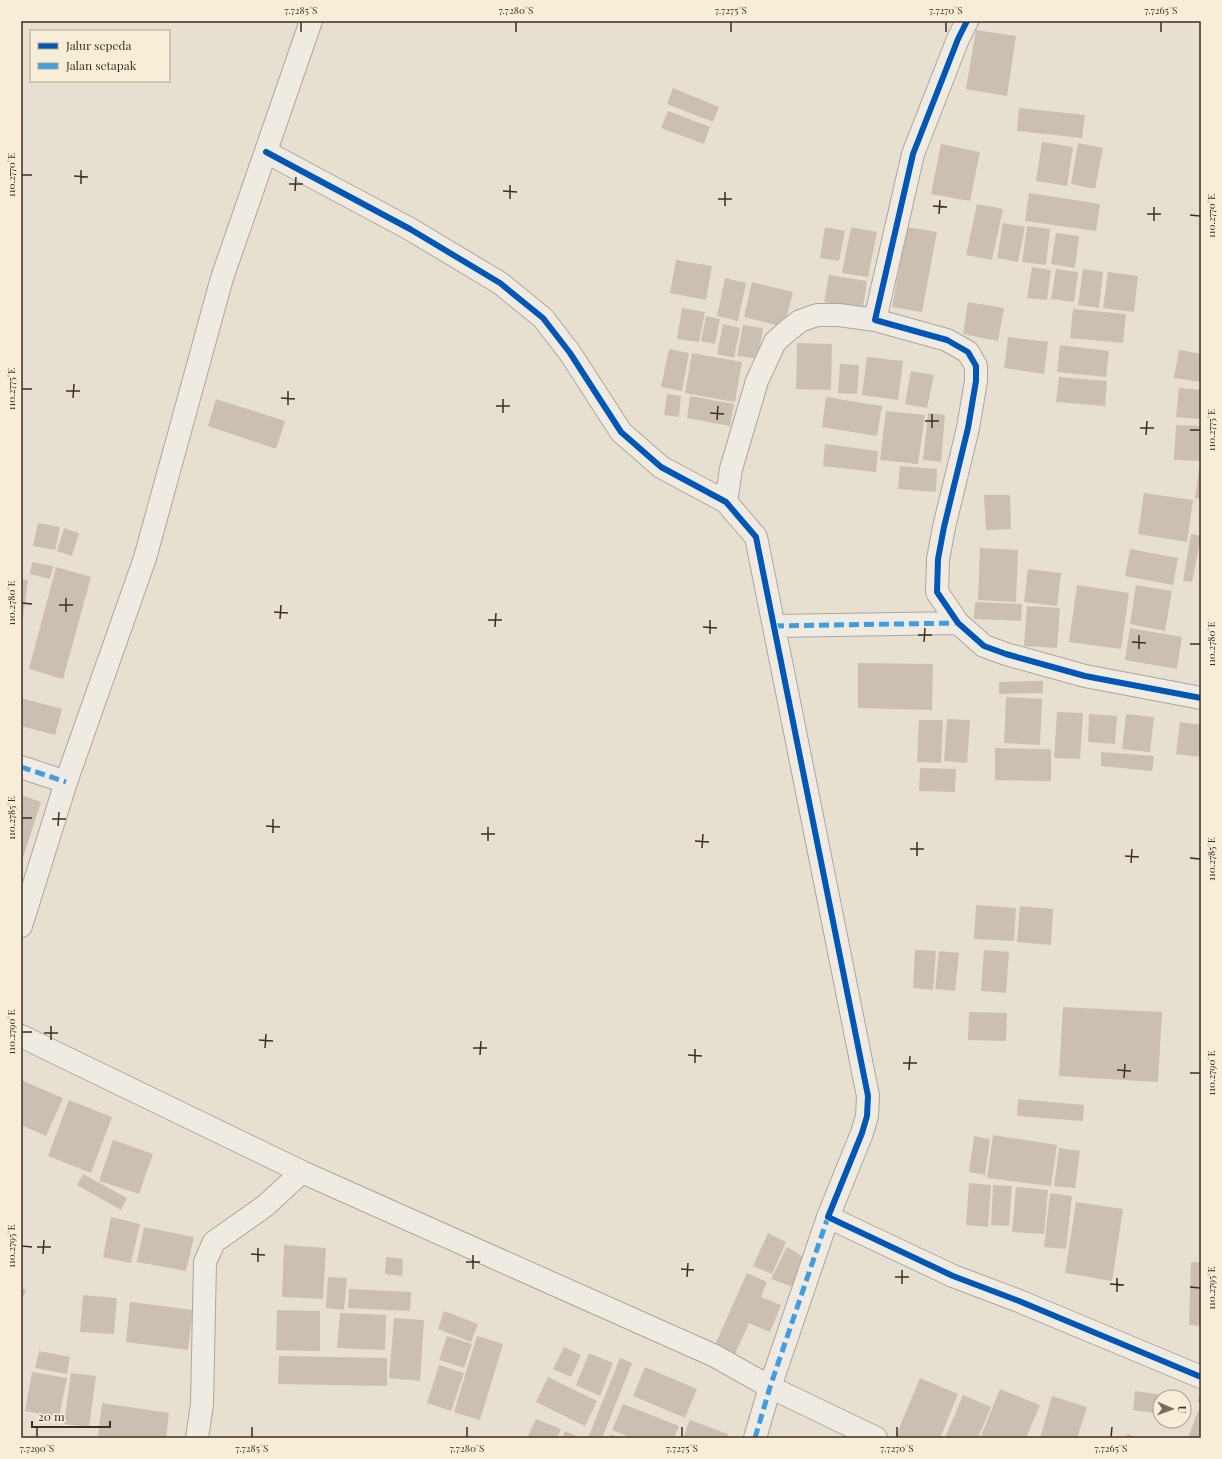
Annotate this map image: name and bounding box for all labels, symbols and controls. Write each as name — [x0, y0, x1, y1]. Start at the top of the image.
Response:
text: 7.7285°S — [284, 3, 318, 17]
text: 7.7280°S — [499, 3, 533, 17]
text: 7.7275°S — [715, 3, 747, 17]
text: 7.7270°S — [929, 3, 963, 17]
text: 7.7265°S — [1144, 3, 1178, 17]
legend — [30, 30, 170, 82]
text: Jalur sepeda — [65, 37, 132, 53]
text: Jalan setapak — [65, 57, 137, 73]
text: 110.2770°E — [4, 153, 18, 197]
text: 110.2770°E — [1204, 194, 1218, 238]
text: 110.2775°E — [4, 368, 18, 410]
text: 110.2775°E — [1204, 409, 1218, 451]
text: 110.2780°E — [4, 580, 18, 626]
text: 110.2780°E — [1204, 621, 1218, 667]
text: 110.2785°E — [4, 796, 18, 840]
text: 110.2785°E — [1204, 837, 1218, 881]
text: 110.2790°E — [4, 1010, 18, 1054]
text: 110.2790°E — [1204, 1051, 1218, 1095]
text: 110.2795°E — [4, 1224, 18, 1268]
text: 110.2795°E — [1204, 1266, 1218, 1310]
north arrow — [1152, 1389, 1192, 1429]
scale bar — [32, 1403, 110, 1429]
text: U — [1175, 1405, 1190, 1414]
text: 20 m — [38, 1408, 65, 1424]
text: 7.7290°S — [20, 1441, 54, 1455]
text: 7.7285°S — [235, 1441, 269, 1455]
text: 7.7280°S — [450, 1441, 484, 1455]
text: 7.7275°S — [666, 1441, 698, 1455]
text: 7.7270°S — [880, 1441, 914, 1455]
text: 7.7265°S — [1094, 1441, 1128, 1455]

